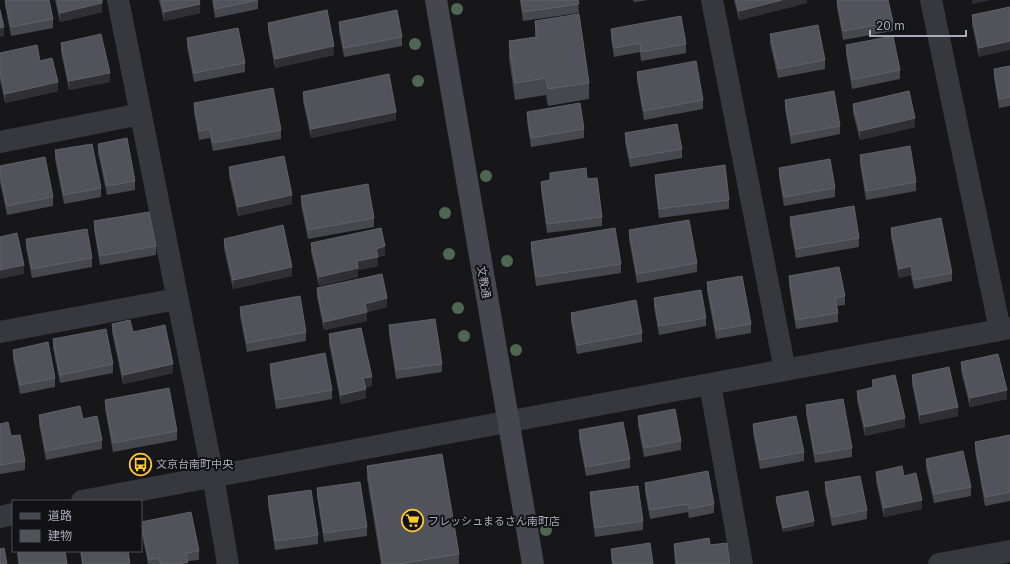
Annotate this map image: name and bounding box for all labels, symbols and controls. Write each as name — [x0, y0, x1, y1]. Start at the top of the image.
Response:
scale bar — [870, 12, 966, 38]
text: 20 m — [876, 18, 905, 33]
street label: 文教通 — [474, 265, 494, 299]
bus stop icon: 文京台南町中央 — [128, 451, 154, 477]
place label: 文京台南町中央 — [156, 457, 234, 471]
legend — [12, 500, 142, 552]
text: 道路 — [48, 508, 72, 523]
supermarket icon: フレッシュまるさん南町店 — [400, 508, 426, 534]
place label: フレッシュまるさん南町店 — [428, 514, 560, 528]
text: 建物 — [48, 528, 72, 543]

